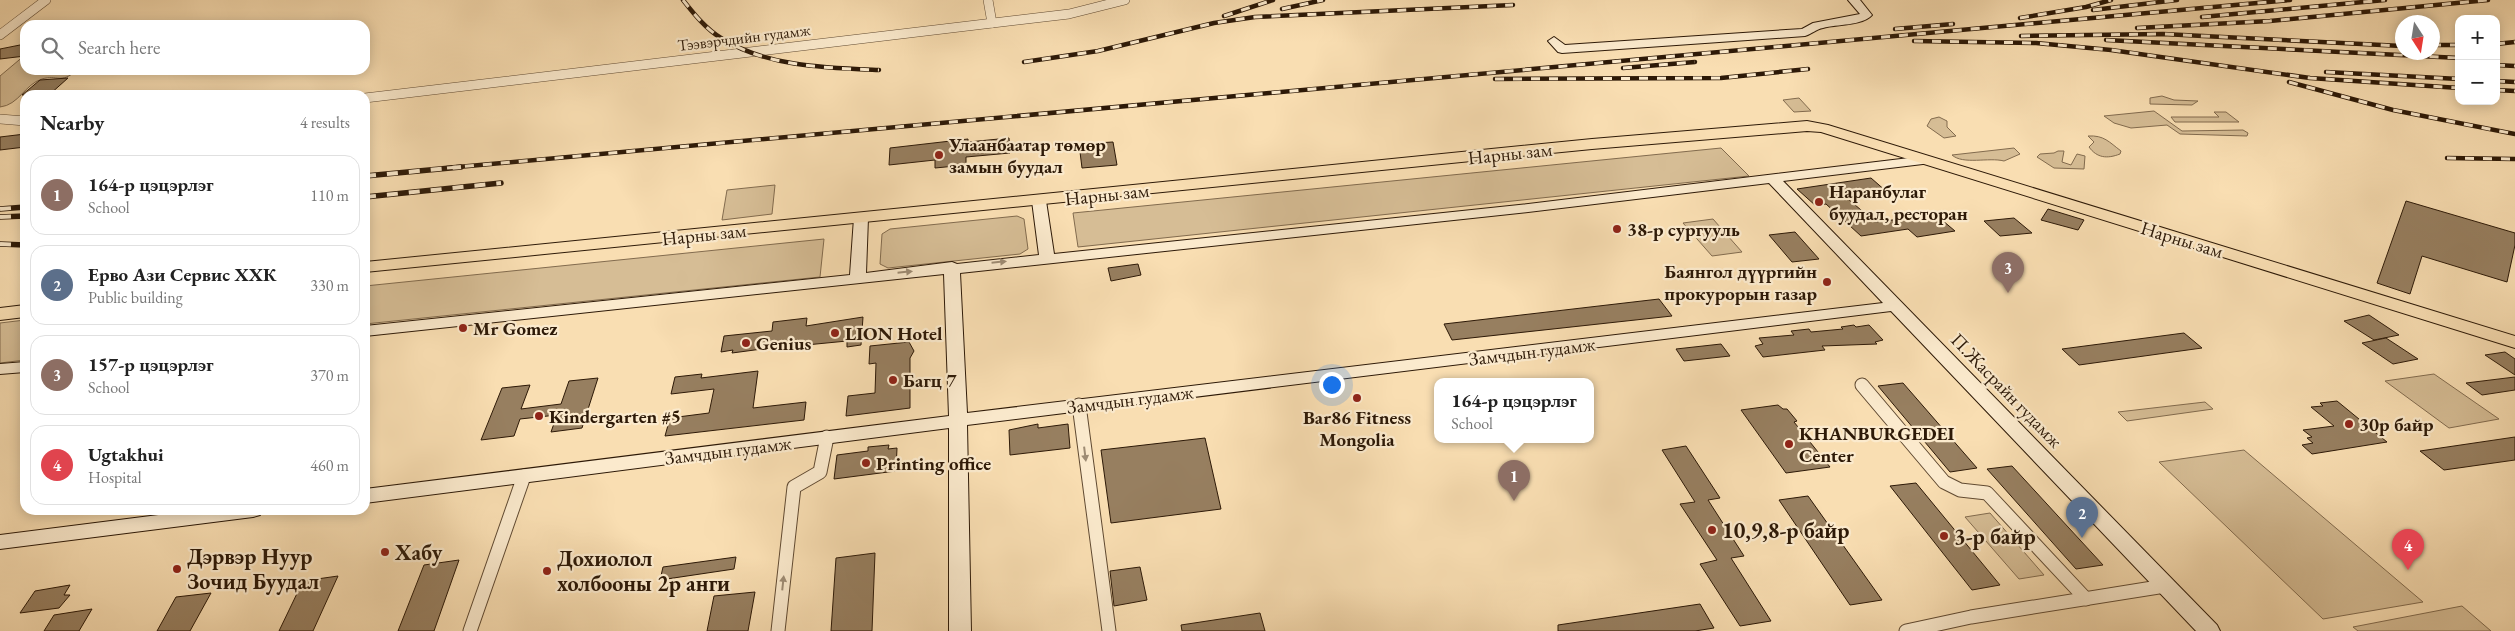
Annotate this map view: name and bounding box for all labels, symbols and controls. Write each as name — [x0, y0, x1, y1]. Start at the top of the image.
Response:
north arrow — [2395, 15, 2440, 60]
map controls — [2455, 15, 2500, 105]
button: + — [2455, 15, 2500, 60]
street label: Тээвэрчдийн гудамж — [676, 19, 812, 56]
search box — [20, 20, 370, 75]
icon: search — [38, 34, 66, 62]
text: Search here — [78, 35, 160, 60]
button: − — [2455, 60, 2500, 105]
text: Nearby — [40, 109, 104, 136]
text: 4 results — [300, 112, 350, 133]
place label: Улаанбаатар төмөр замын буудал — [948, 132, 1106, 179]
street label: Нарны зам — [1467, 137, 1554, 170]
marker: Улаанбаатар төмөр замын буудал — [933, 149, 945, 161]
text: 164-р цэцэрлэг — [88, 172, 214, 197]
street label: Нарны зам — [1064, 178, 1151, 211]
place label: Наранбулаг буудал, ресторан — [1829, 179, 1968, 226]
text: 1 — [53, 185, 61, 206]
text: 110 m — [310, 185, 349, 206]
marker: Наранбулаг буудал, ресторан — [1813, 196, 1825, 208]
text: School — [88, 197, 130, 218]
street label: Нарны зам — [2138, 215, 2226, 264]
place label: 38-р сургууль — [1627, 217, 1740, 242]
street label: Нарны зам — [661, 218, 748, 251]
marker: 38-р сургууль — [1611, 223, 1623, 235]
pin: 3 — [1992, 252, 2024, 293]
one-way arrow — [992, 258, 1008, 266]
place label: Баянгол дүүргийн прокурорын газар — [1664, 259, 1818, 306]
text: Ерво Ази Сервис ХХК — [88, 262, 276, 287]
one-way arrow — [897, 268, 913, 276]
text: 2 — [53, 275, 61, 296]
text: 330 m — [310, 275, 349, 296]
marker: Баянгол дүүргийн прокурорын газар — [1821, 276, 1833, 288]
text: Public building — [88, 287, 183, 308]
place label: Mr Gomez — [473, 316, 558, 341]
place label: LION Hotel — [845, 321, 943, 346]
marker: Mr Gomez — [457, 322, 469, 334]
marker: LION Hotel — [829, 327, 841, 339]
street label: П.Жасрайн гудамж — [1945, 328, 2068, 454]
place label: Genius — [756, 331, 811, 356]
street label: Замчдын гудамж — [1467, 331, 1598, 372]
marker: Genius — [740, 337, 752, 349]
text: 157-р цэцэрлэг — [88, 352, 214, 377]
text: 3 — [53, 365, 61, 386]
text: 370 m — [310, 365, 349, 386]
place label: Багц 7 — [903, 368, 957, 393]
your location — [1319, 372, 1345, 398]
marker: Багц 7 — [887, 374, 899, 386]
text: School — [88, 377, 130, 398]
popup — [1434, 378, 1594, 443]
street label: Замчдын гудамж — [1065, 379, 1196, 420]
text: 164-р цэцэрлэг — [1451, 388, 1577, 413]
marker: Bar86 Fitness Mongolia — [1351, 392, 1363, 404]
place label: Kindergarten #5 — [549, 404, 681, 429]
place label: Bar86 Fitness Mongolia — [1303, 405, 1411, 452]
marker: Kindergarten #5 — [533, 410, 545, 422]
place label: 30р байр — [2359, 412, 2434, 437]
text: School — [1451, 413, 1493, 434]
marker: 30р байр — [2343, 418, 2355, 430]
place label: KHANBURGEDEI Center — [1799, 421, 1955, 468]
street label: Замчдын гудамж — [663, 430, 794, 471]
marker: KHANBURGEDEI Center — [1783, 438, 1795, 450]
text: Ugtakhui — [88, 442, 164, 467]
one-way arrow — [1081, 446, 1089, 462]
place label: Printing office — [876, 451, 991, 476]
text: 4 — [53, 455, 61, 476]
text: 460 m — [310, 455, 349, 476]
marker: Printing office — [860, 457, 872, 469]
pin: 1 — [1498, 460, 1530, 501]
text: Hospital — [88, 467, 142, 488]
pin: 2 — [2066, 497, 2098, 538]
place label: 10,9,8-р байр — [1722, 516, 1849, 545]
place label: 3-р байр — [1954, 522, 2036, 551]
marker: 10,9,8-р байр — [1706, 524, 1718, 536]
pin: 4 — [2392, 529, 2424, 570]
marker: 3-р байр — [1938, 530, 1950, 542]
place label: Хабу — [394, 538, 443, 567]
place label: Дэрвэр Нуур Зочид Буудал — [187, 542, 319, 596]
place label: Дохиолол холбооны 2р анги — [557, 544, 730, 598]
marker: Хабу — [379, 546, 391, 558]
marker: Дэрвэр Нуур Зочид Буудал — [171, 563, 183, 575]
marker: Дохиолол холбооны 2р анги — [541, 565, 553, 577]
one-way arrow — [779, 574, 787, 590]

